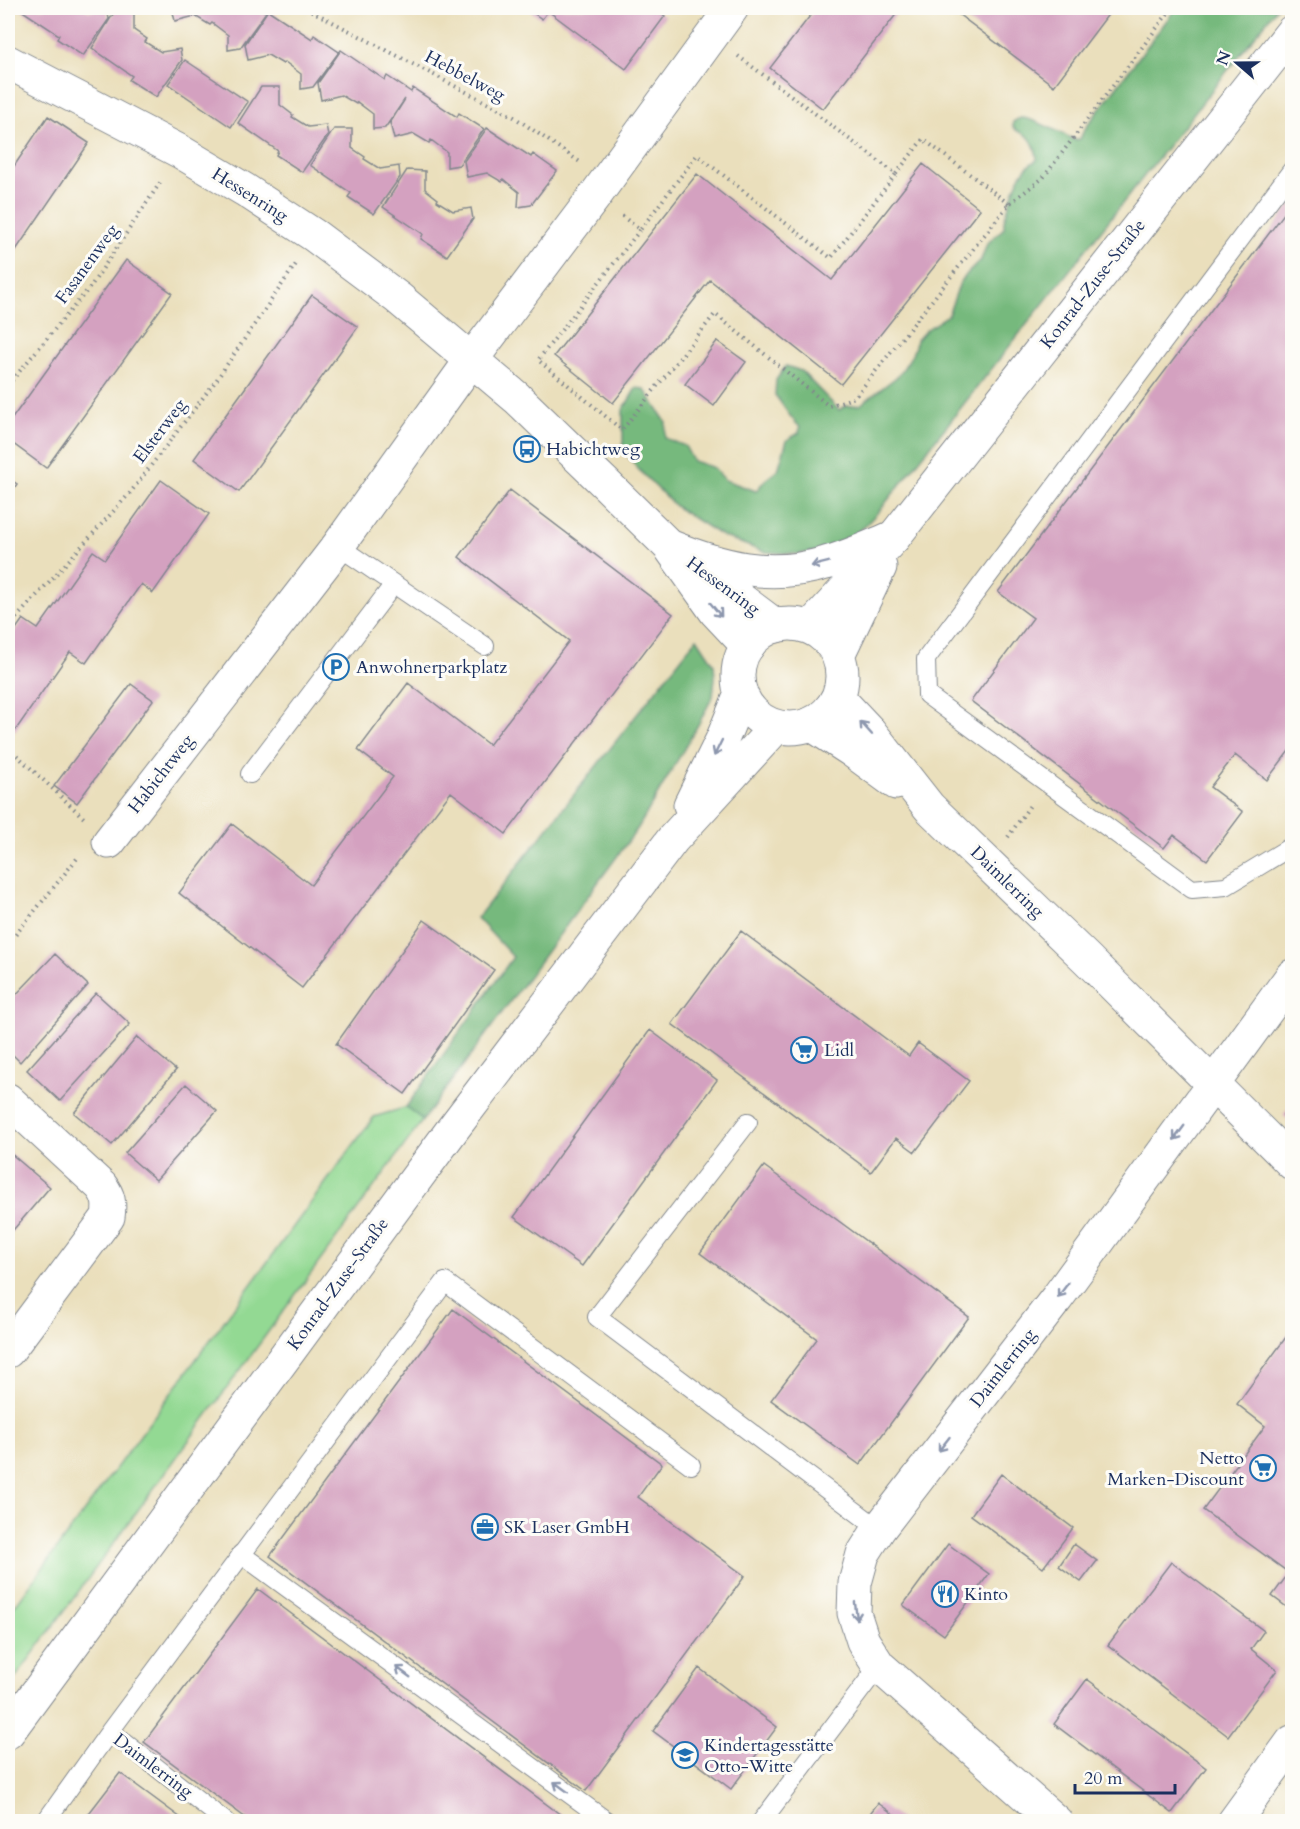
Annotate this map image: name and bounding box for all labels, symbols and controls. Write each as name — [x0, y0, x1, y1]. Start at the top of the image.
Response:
north arrow — [1207, 33, 1267, 93]
street label: Hebbelweg — [420, 44, 511, 108]
text: N — [1211, 48, 1237, 69]
street label: Hessenring — [207, 162, 294, 229]
street label: Konrad-Zuse-Straße — [1034, 214, 1152, 354]
street label: Fasanenweg — [50, 218, 125, 309]
street label: Elsterweg — [127, 393, 193, 468]
bus stop icon: Habichtweg — [512, 434, 542, 464]
place label: Habichtweg — [546, 437, 641, 462]
street label: Hessenring — [681, 551, 766, 622]
one-way arrow — [811, 559, 830, 571]
one-way arrow — [709, 602, 722, 618]
parking icon: Anwohnerparkplatz — [321, 652, 351, 682]
place label: Anwohnerparkplatz — [356, 655, 507, 680]
one-way arrow — [859, 721, 873, 736]
street label: Habichtweg — [122, 729, 200, 819]
one-way arrow — [711, 739, 723, 757]
street label: Daimlerring — [965, 840, 1050, 924]
supermarket icon: Lidl — [789, 1035, 819, 1065]
place label: Lidl — [824, 1038, 855, 1063]
one-way arrow — [1172, 1124, 1185, 1140]
street label: Konrad-Zuse-Straße — [281, 1213, 395, 1355]
one-way arrow — [1057, 1281, 1069, 1297]
street label: Daimlerring — [964, 1323, 1042, 1413]
one-way arrow — [938, 1436, 951, 1452]
place label: Netto Marken-Discount — [1107, 1446, 1244, 1492]
supermarket icon: Netto Marken-Discount — [1248, 1453, 1278, 1483]
office icon: SK Laser GmbH — [470, 1512, 500, 1542]
place label: SK Laser GmbH — [504, 1515, 630, 1540]
restaurant icon: Kinto — [930, 1579, 960, 1609]
place label: Kinto — [964, 1582, 1008, 1607]
one-way arrow — [850, 1601, 861, 1620]
one-way arrow — [395, 1666, 411, 1679]
street label: Daimlerring — [108, 1728, 199, 1805]
place label: Kindertagesstätte Otto-Witte — [704, 1733, 834, 1779]
school or university icon: Kindertagesstätte Otto-Witte — [670, 1740, 700, 1770]
scale bar — [1075, 1757, 1176, 1795]
text: 20 m — [1084, 1766, 1123, 1791]
one-way arrow — [553, 1781, 569, 1793]

